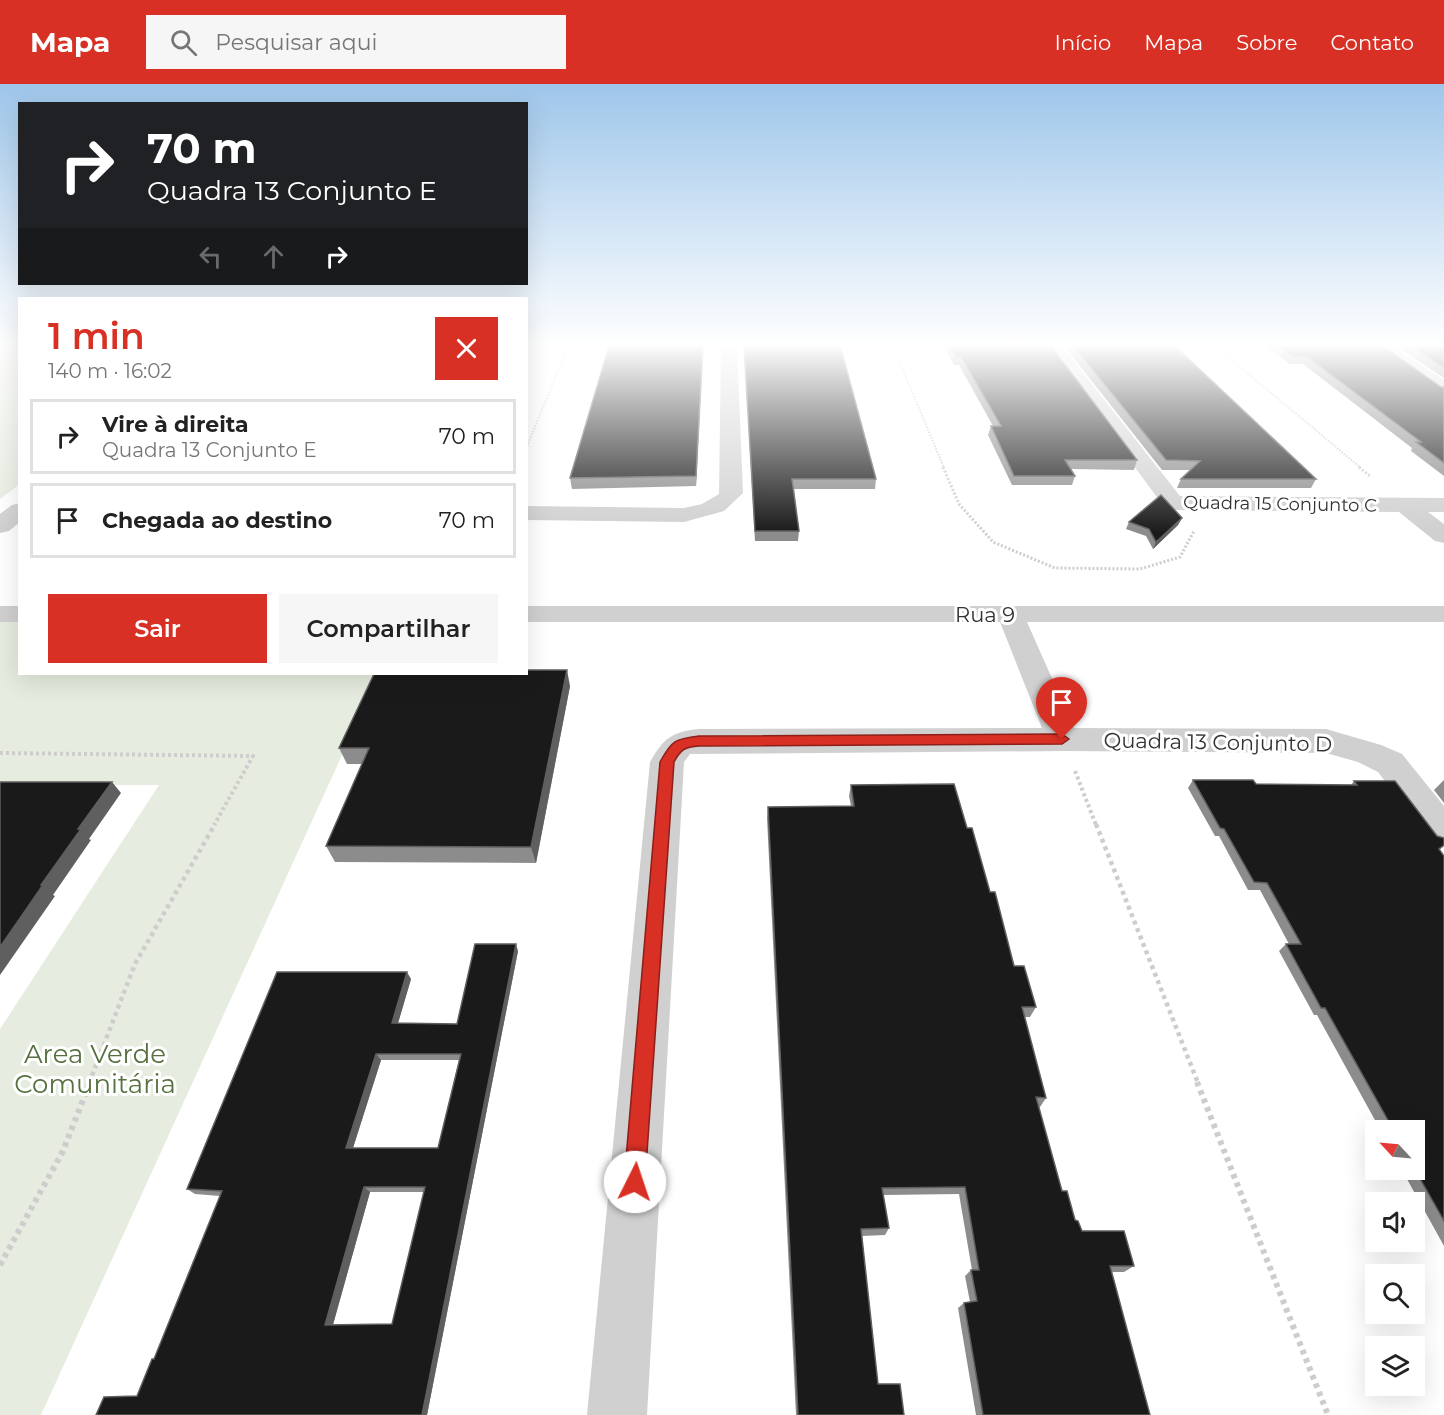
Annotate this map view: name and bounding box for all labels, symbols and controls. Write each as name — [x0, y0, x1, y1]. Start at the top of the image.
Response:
search box — [146, 15, 566, 69]
text: Mapa — [30, 25, 110, 59]
icon: search — [167, 26, 200, 59]
text: Pesquisar aqui — [215, 29, 377, 56]
text: Início — [1055, 30, 1111, 55]
text: Mapa — [1144, 30, 1203, 55]
text: Sobre — [1236, 30, 1297, 55]
text: Contato — [1330, 30, 1414, 55]
text: 70 m — [147, 122, 257, 174]
icon: right — [48, 126, 126, 204]
text: Quadra 13 Conjunto E — [147, 174, 437, 207]
icon: left — [194, 240, 227, 273]
icon: ahead — [257, 240, 290, 273]
icon: right — [320, 240, 353, 273]
text: 1 min — [48, 314, 145, 358]
button: close — [435, 317, 498, 380]
text: 140 m · 16:02 — [48, 359, 172, 383]
text: Vire à direita — [102, 411, 249, 438]
icon: right — [51, 420, 84, 453]
text: 70 m — [439, 423, 495, 450]
text: Quadra 13 Conjunto E — [102, 438, 317, 462]
street label: Quadra 15 Conjunto C — [1183, 491, 1377, 517]
icon: arrive — [51, 504, 84, 537]
text: Chegada ao destino — [102, 507, 332, 534]
text: 70 m — [439, 507, 495, 534]
button: Sair — [48, 594, 267, 663]
button: Compartilhar — [279, 594, 498, 663]
street label: Rua 9 — [955, 602, 1015, 627]
pin — [1036, 677, 1087, 739]
icon: arrive — [1045, 686, 1078, 719]
street label: Quadra 13 Conjunto D — [1103, 728, 1333, 756]
park label: Area Verde Comunitária — [14, 1038, 176, 1100]
north arrow — [1365, 1120, 1425, 1180]
map controls — [1365, 1120, 1425, 1396]
position arrow — [603, 1150, 667, 1214]
button: sound — [1365, 1192, 1425, 1252]
button: search — [1365, 1264, 1425, 1324]
button: layers — [1365, 1336, 1425, 1396]

